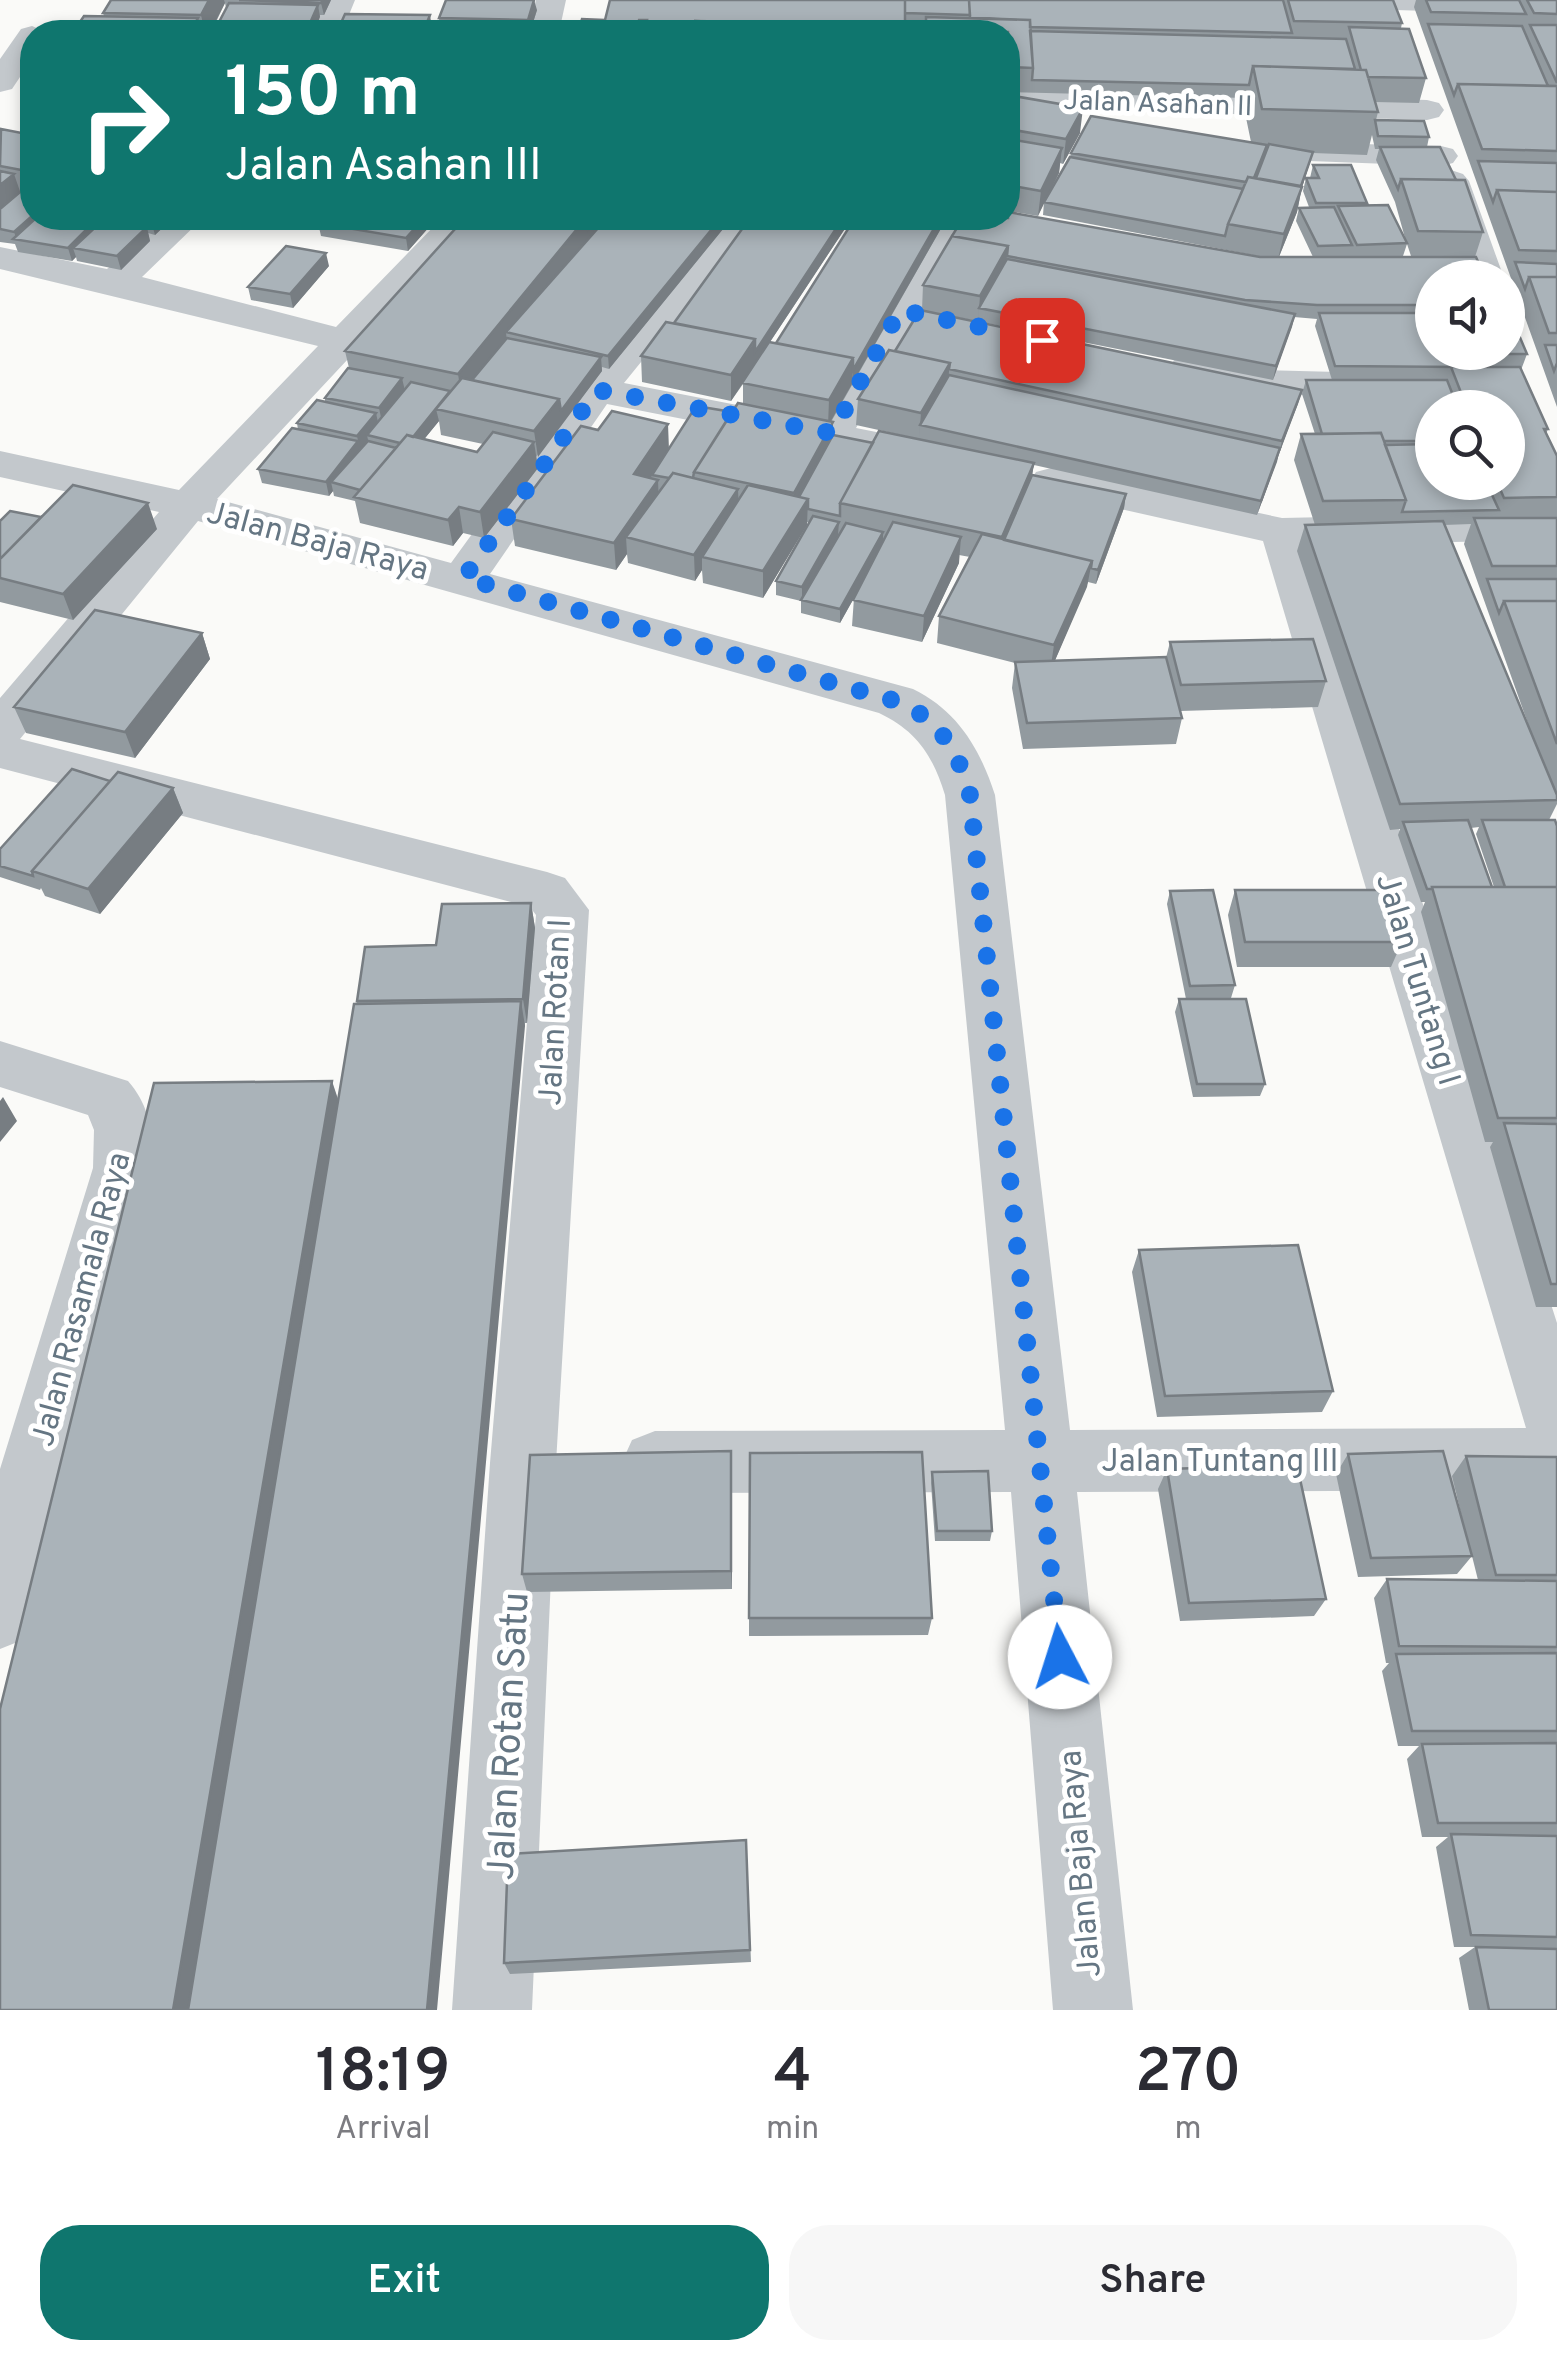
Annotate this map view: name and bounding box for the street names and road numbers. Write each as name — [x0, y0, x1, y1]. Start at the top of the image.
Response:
street label: Jalan Asahan II — [1063, 84, 1253, 126]
street label: Jalan Baja Raya — [202, 494, 432, 592]
street label: Jalan Tuntang I — [1365, 869, 1467, 1091]
street label: Jalan Rotan I — [532, 918, 582, 1107]
street label: Jalan Rasamala Raya — [24, 1148, 141, 1451]
street label: Jalan Tuntang III — [1101, 1443, 1339, 1483]
street label: Jalan Rotan Satu — [478, 1591, 543, 1881]
street label: Jalan Baja Raya — [1052, 1748, 1112, 1979]

